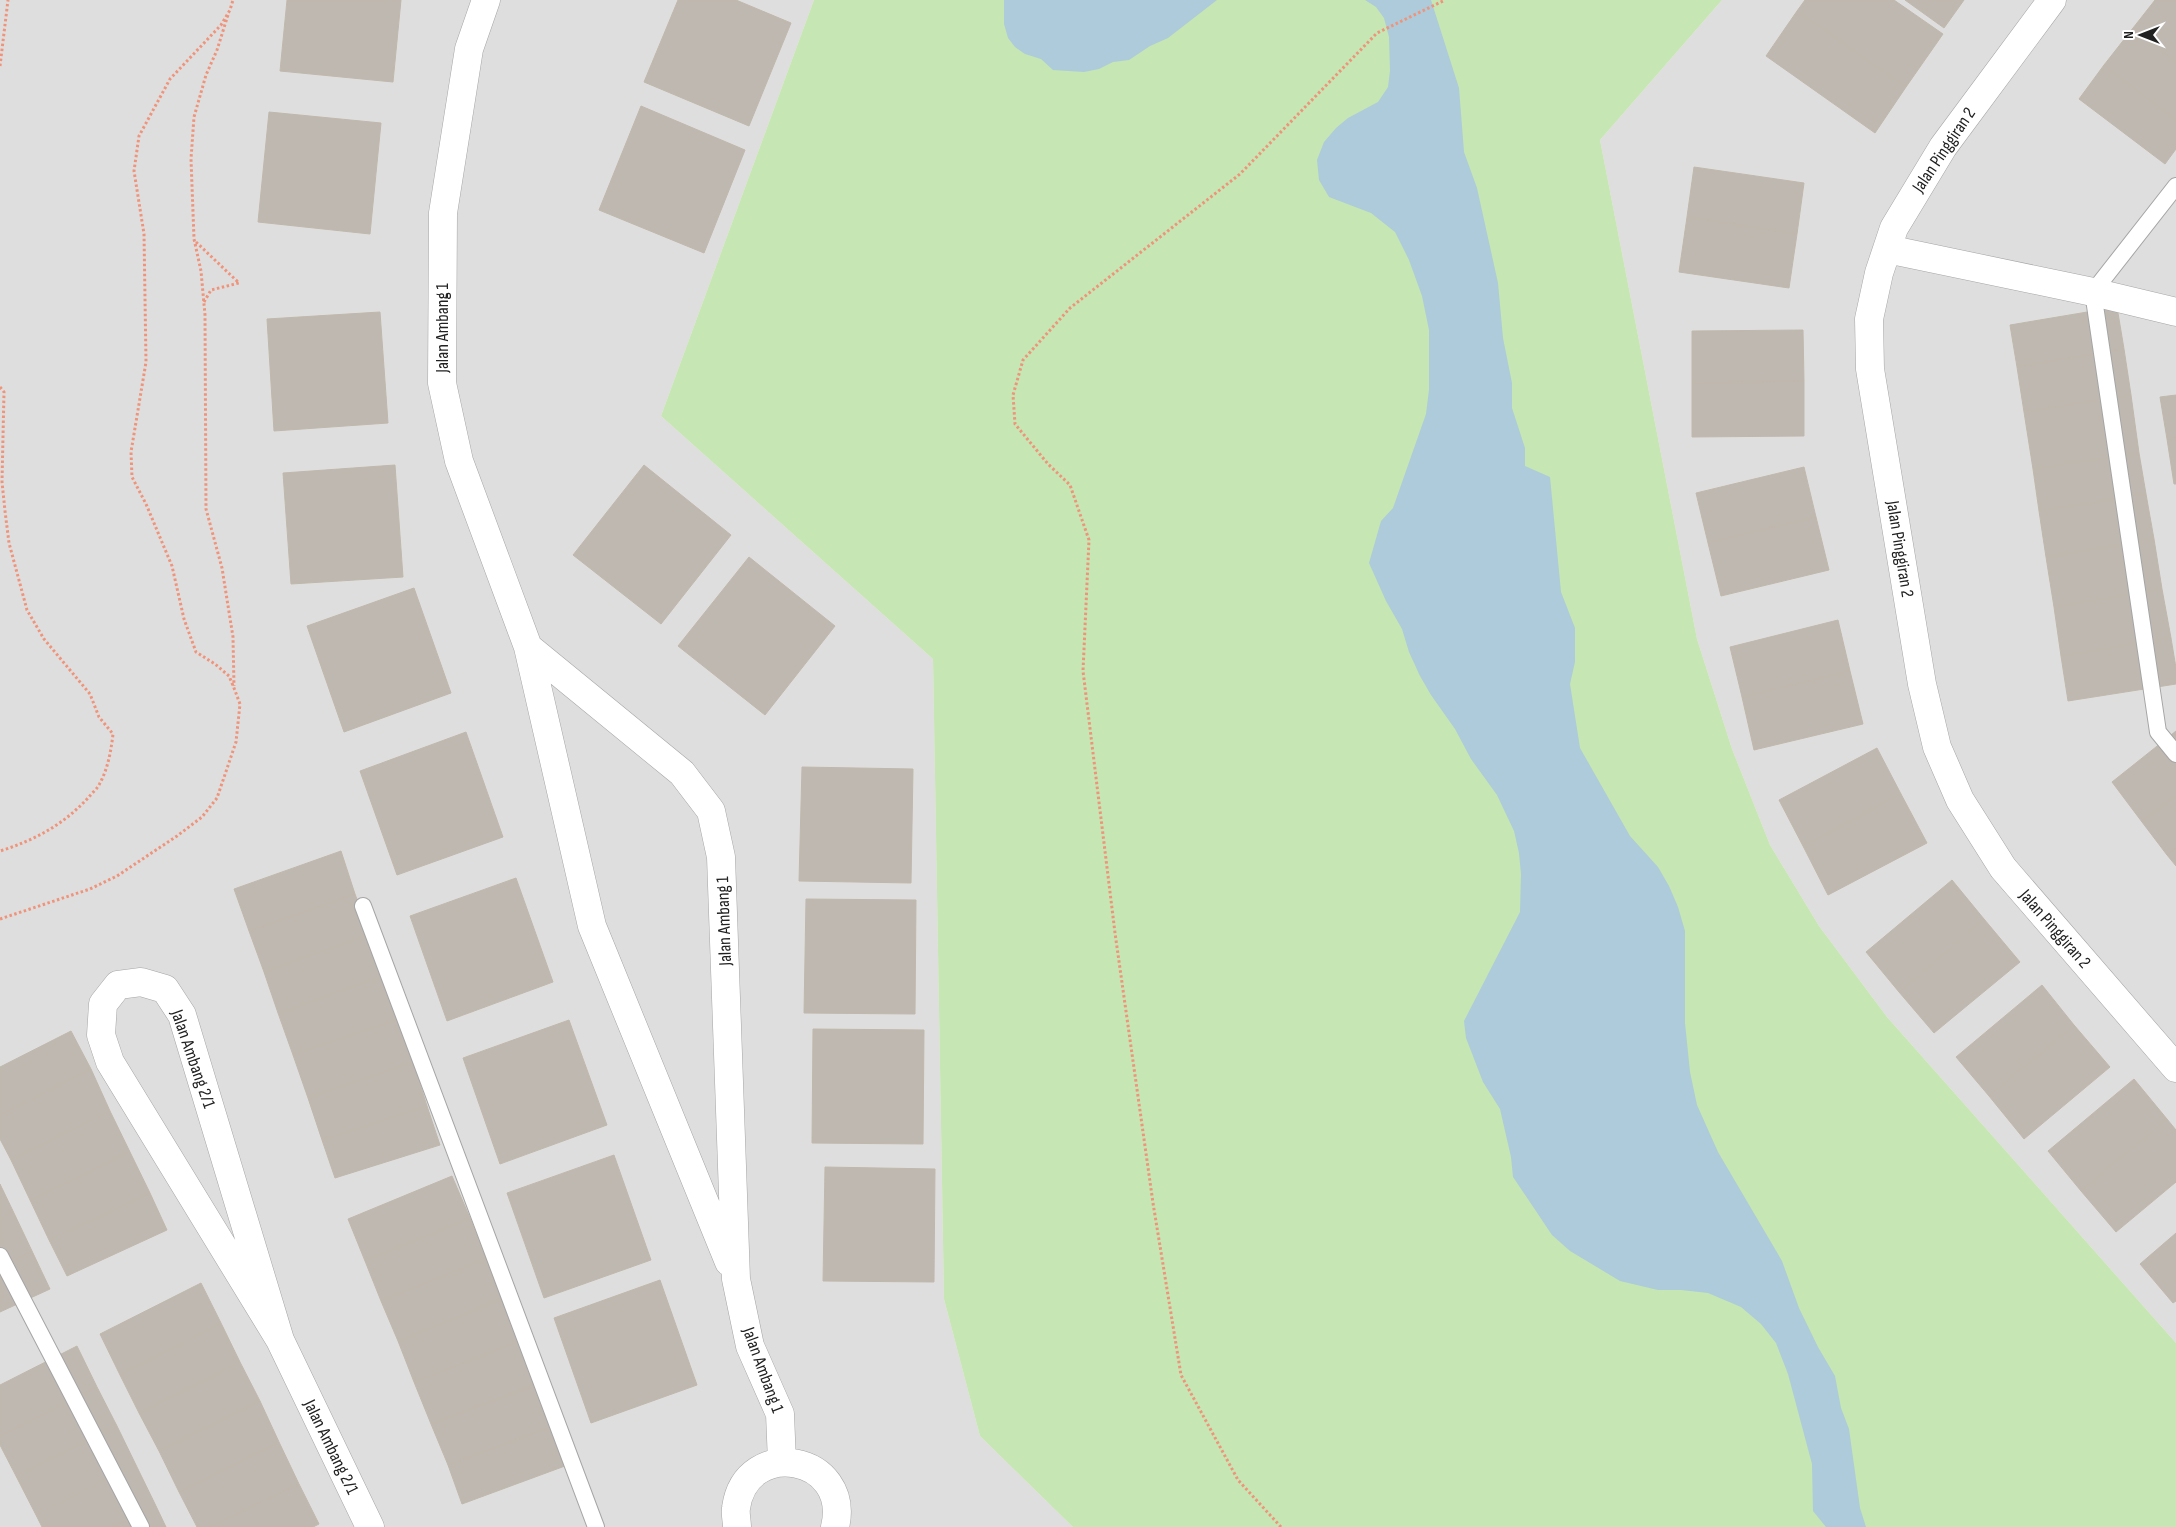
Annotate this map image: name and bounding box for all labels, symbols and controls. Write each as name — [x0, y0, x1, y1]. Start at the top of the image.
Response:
north arrow — [2116, 10, 2166, 60]
text: N — [2120, 31, 2137, 39]
street label: Jalan Pinggiran 2 — [1907, 104, 1980, 197]
street label: Jalan Ambang 1 — [432, 283, 453, 374]
street label: Jalan Pinggiran 2 — [1882, 498, 1918, 599]
street label: Jalan Ambang 1 — [712, 875, 736, 967]
street label: Jalan Pinggiran 2 — [2014, 885, 2095, 973]
street label: Jalan Ambang 2/1 — [166, 1006, 220, 1112]
street label: Jalan Ambang 1 — [737, 1323, 788, 1416]
street label: Jalan Ambang 2/1 — [299, 1395, 363, 1498]

